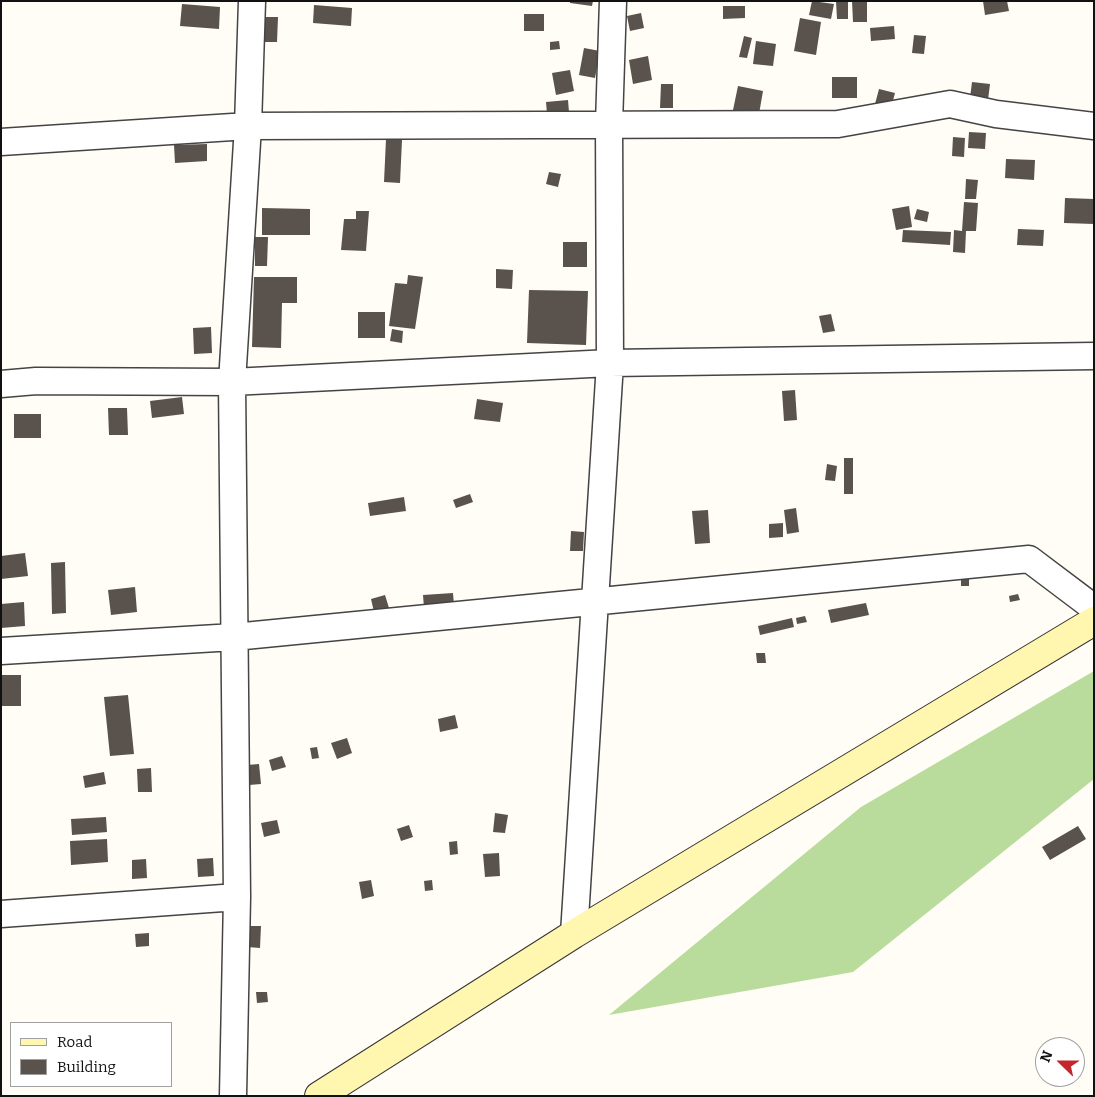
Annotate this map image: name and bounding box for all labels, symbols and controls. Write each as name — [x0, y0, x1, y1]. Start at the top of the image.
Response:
legend — [10, 1022, 172, 1087]
text: Road — [57, 1033, 92, 1051]
north arrow — [1035, 1037, 1085, 1087]
text: N — [1037, 1048, 1056, 1065]
text: Building — [57, 1058, 116, 1076]

